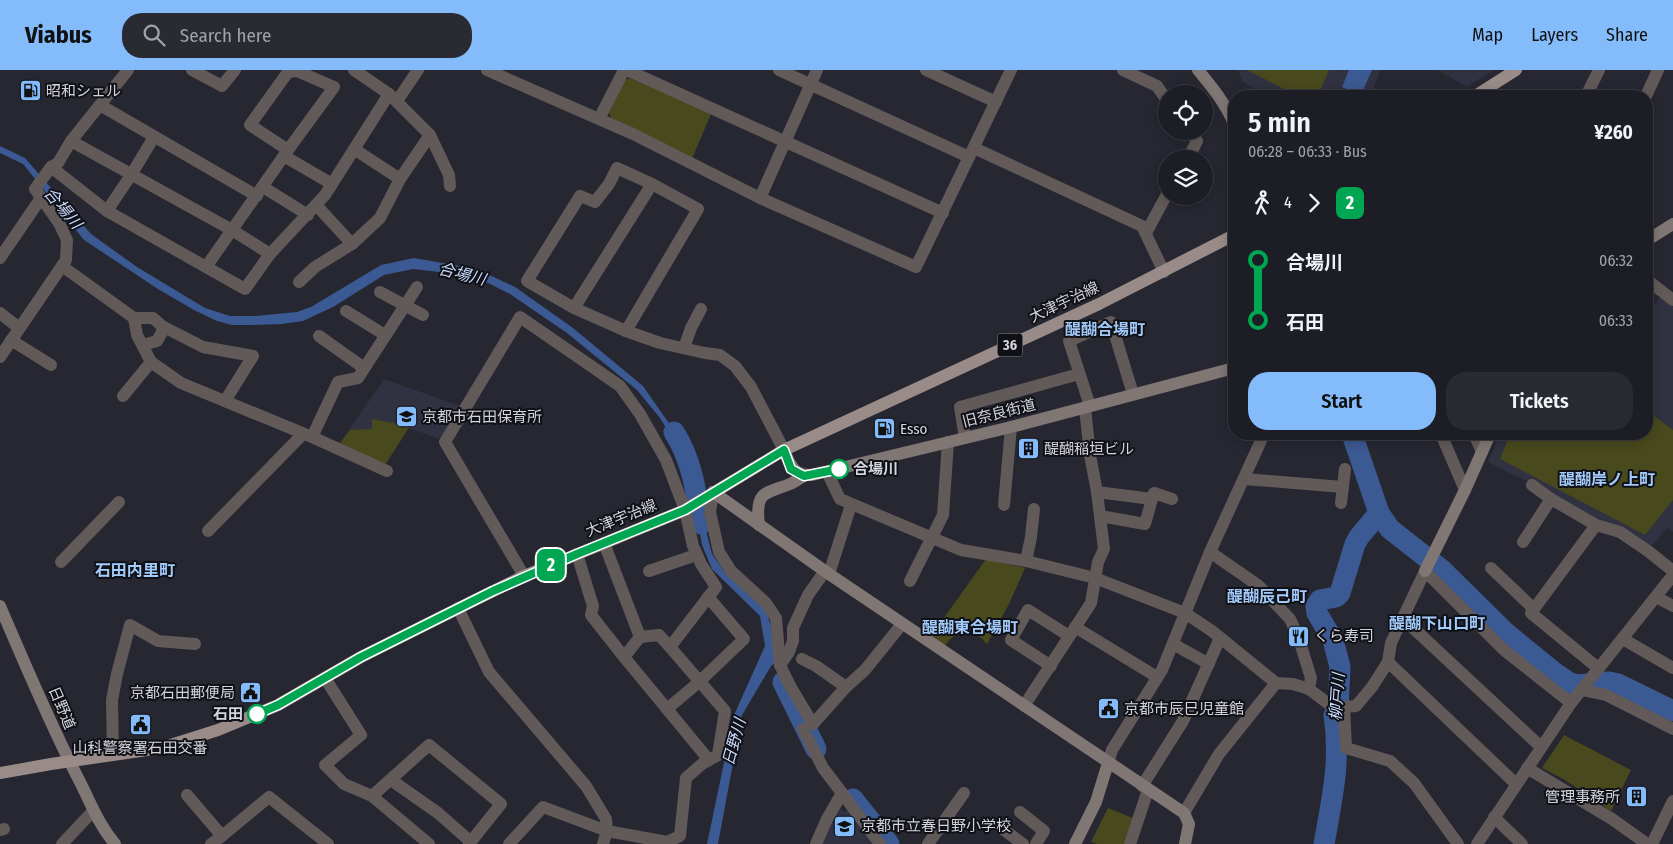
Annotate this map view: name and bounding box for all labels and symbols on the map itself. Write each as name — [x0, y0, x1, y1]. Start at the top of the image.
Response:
fuel station icon: 昭和シェル — [18, 79, 42, 103]
place label: 昭和シェル — [46, 82, 121, 100]
water label: 合場川 — [40, 184, 87, 234]
water label: 合場川 — [436, 259, 490, 290]
street label: 大津宇治線 — [1026, 278, 1102, 326]
district label: 醍醐合場町 — [1065, 320, 1145, 339]
road number: 36 — [998, 334, 1022, 356]
street label: 旧奈良街道 — [960, 395, 1038, 431]
school or university icon: 京都市石田保育所 — [394, 405, 418, 429]
place label: 京都市石田保育所 — [422, 408, 542, 426]
fuel station icon: Esso — [872, 417, 896, 441]
place label: Esso — [900, 420, 928, 438]
building icon: 醍醐稲垣ビル — [1016, 437, 1040, 461]
place label: 醍醐稲垣ビル — [1044, 440, 1134, 458]
marker: 合場川 — [829, 459, 849, 479]
place label: 合場川 — [853, 460, 898, 478]
district label: 醍醐岸ノ上町 — [1559, 470, 1655, 489]
street label: 大津宇治線 — [583, 496, 659, 540]
line badge: 2 — [535, 549, 567, 581]
district label: 石田内里町 — [95, 561, 175, 580]
district label: 醍醐辰己町 — [1227, 587, 1307, 606]
district label: 醍醐下山口町 — [1389, 614, 1485, 633]
district label: 醍醐東合場町 — [922, 618, 1018, 637]
restaurant icon: くら寿司 — [1286, 624, 1310, 648]
place label: くら寿司 — [1314, 627, 1374, 645]
water label: 柳戸川 — [1326, 670, 1348, 722]
public building icon: 京都石田郵便局 — [239, 681, 263, 705]
street label: 日野道 — [45, 684, 79, 732]
place label: 京都石田郵便局 — [130, 684, 235, 702]
public building icon: 京都市辰巳児童館 — [1096, 697, 1120, 721]
place label: 京都市辰巳児童館 — [1124, 700, 1244, 718]
marker: 石田 — [247, 704, 267, 724]
place label: 石田 — [213, 705, 243, 723]
public building icon: 山科警察署石田交番 — [128, 713, 152, 737]
water label: 日野川 — [719, 714, 750, 768]
place label: 山科警察署石田交番 — [72, 739, 208, 757]
building icon: 管理事務所 — [1624, 785, 1648, 809]
place label: 管理事務所 — [1545, 788, 1620, 806]
school or university icon: 京都市立春日野小学校 — [833, 814, 857, 838]
place label: 京都市立春日野小学校 — [861, 817, 1011, 835]

